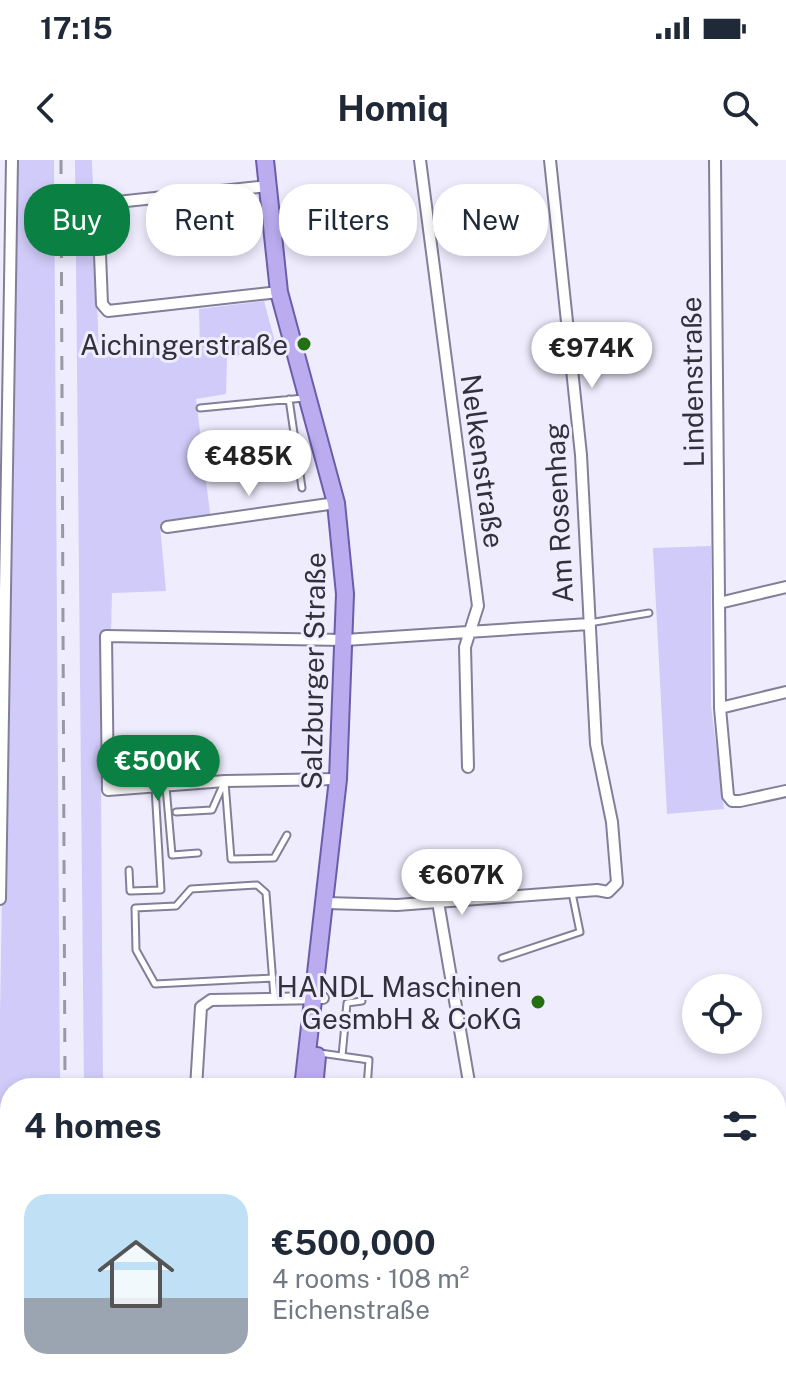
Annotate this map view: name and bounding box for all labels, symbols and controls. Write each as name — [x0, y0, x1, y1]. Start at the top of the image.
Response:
text: 17:15 — [40, 10, 113, 46]
icon: back — [24, 86, 68, 130]
icon: search — [718, 86, 762, 130]
text: Homiq — [337, 87, 449, 129]
chip: Buy — [24, 184, 130, 256]
chip: Rent — [146, 184, 263, 256]
chip: Filters — [279, 184, 417, 256]
chip: New — [433, 184, 548, 256]
street label: Lindenstraße — [674, 296, 710, 468]
pin: €974K — [536, 322, 648, 390]
place label: Aichingerstraße — [80, 328, 288, 361]
text: €974K — [549, 332, 635, 363]
marker: Aichingerstraße — [295, 335, 313, 353]
street label: Nelkenstraße — [454, 372, 512, 550]
street label: Am Rosenhag — [537, 422, 579, 604]
pin: €485K — [193, 430, 305, 498]
text: €485K — [205, 440, 293, 471]
street label: Salzburger Straße — [294, 552, 332, 790]
pin: €500K — [102, 735, 214, 803]
text: €500K — [115, 745, 201, 776]
pin: €607K — [406, 849, 518, 917]
text: €607K — [419, 859, 505, 890]
place label: HANDL Maschinen GesmbH & CoKG — [276, 970, 522, 1035]
map controls — [682, 974, 762, 1054]
button: locate — [682, 974, 762, 1054]
marker: HANDL Maschinen GesmbH & CoKG — [529, 993, 547, 1011]
icon: filters — [718, 1104, 762, 1148]
text: 4 homes — [24, 1106, 162, 1146]
text: €500,000 — [272, 1223, 436, 1263]
icon: home — [88, 1226, 184, 1322]
text: 4 rooms · 108 m² — [272, 1263, 469, 1294]
text: Eichenstraße — [272, 1294, 430, 1325]

